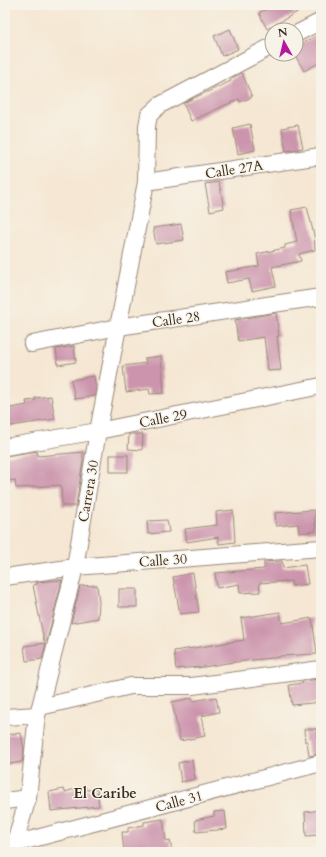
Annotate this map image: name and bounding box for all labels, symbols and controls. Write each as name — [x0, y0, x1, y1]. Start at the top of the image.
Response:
north arrow — [264, 22, 304, 62]
text: N — [277, 24, 289, 41]
street label: Calle 27A — [204, 156, 264, 183]
street label: Calle 28 — [151, 307, 201, 332]
street label: Calle 29 — [138, 405, 189, 432]
street label: Carrera 30 — [74, 459, 103, 524]
street label: Calle 30 — [138, 549, 188, 572]
district label: El Caribe — [73, 783, 137, 803]
street label: Calle 31 — [153, 786, 205, 817]

